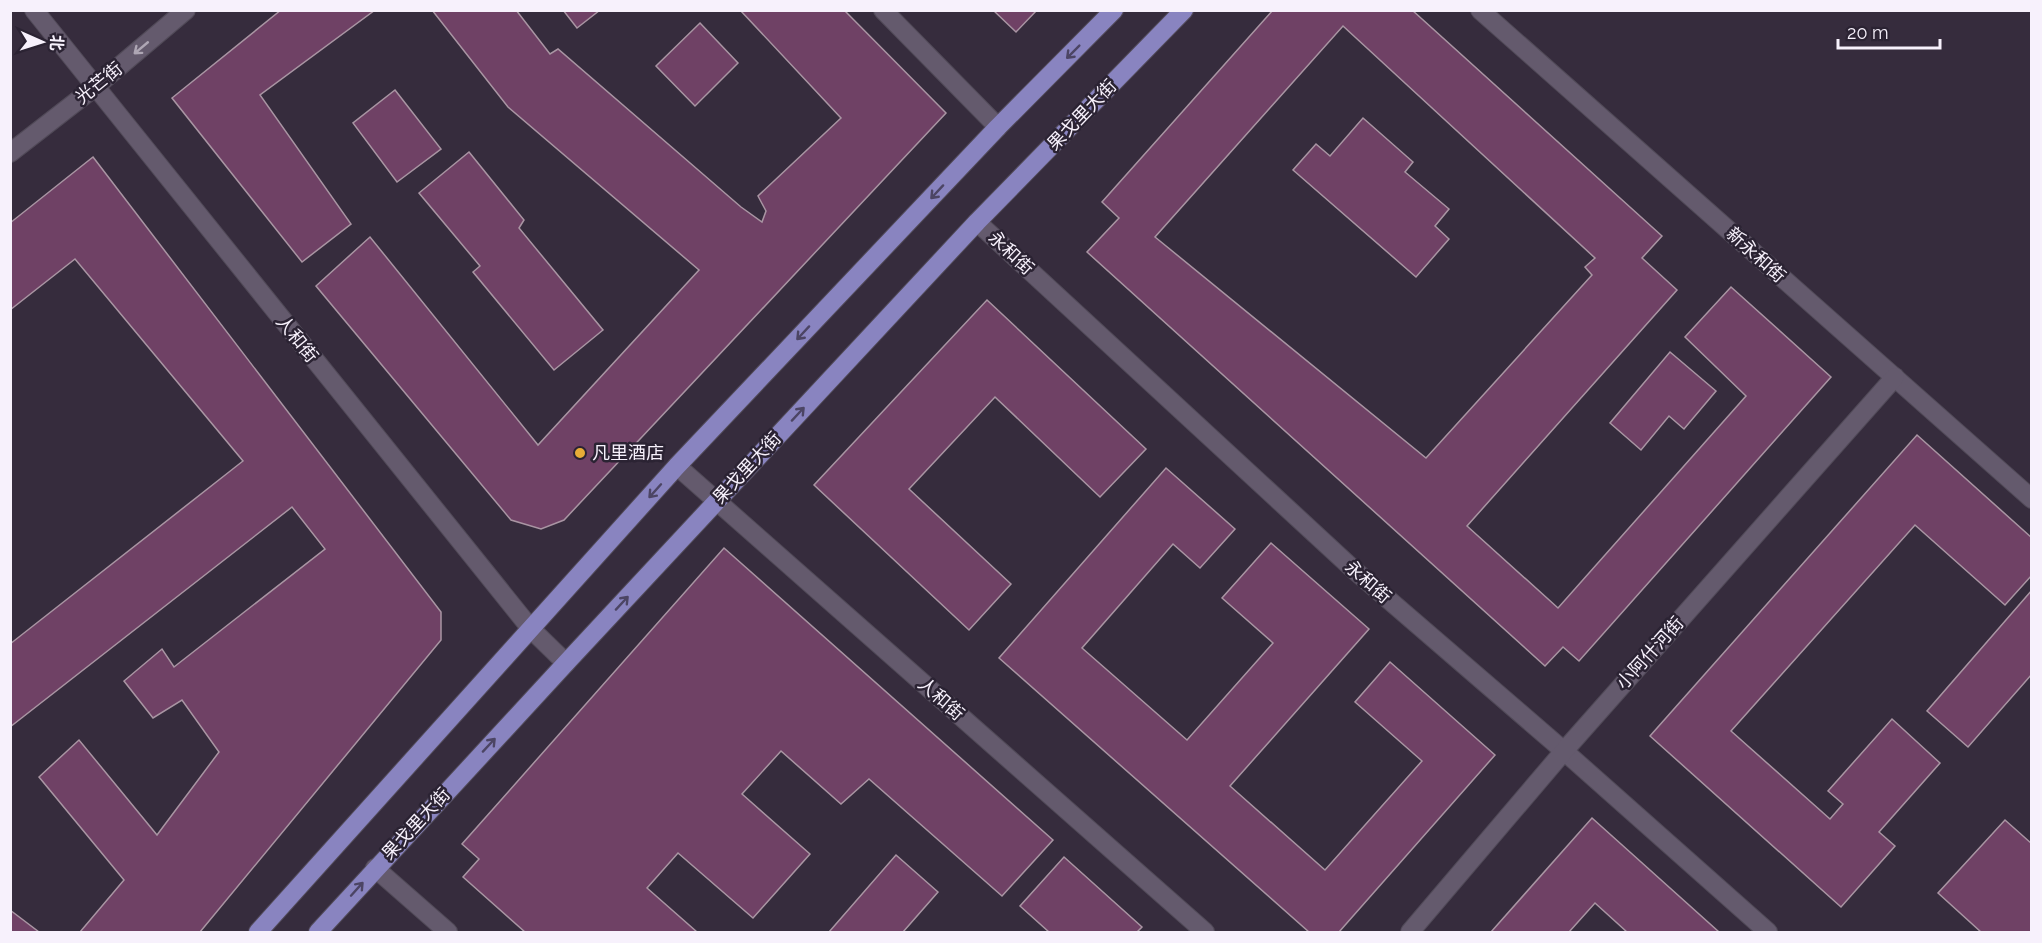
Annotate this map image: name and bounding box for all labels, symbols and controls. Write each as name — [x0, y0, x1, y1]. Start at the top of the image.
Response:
north arrow — [12, 12, 72, 72]
scale bar — [1838, 12, 1940, 50]
text: 20 m — [1847, 22, 1889, 43]
text: 北 — [47, 34, 66, 51]
one-way arrow — [134, 41, 149, 55]
one-way arrow — [1065, 45, 1080, 59]
street label: 光芒街 — [71, 57, 126, 108]
street label: 果戈里大街 — [1043, 75, 1120, 154]
one-way arrow — [930, 184, 944, 199]
street label: 新永和街 — [1723, 223, 1790, 287]
street label: 永和街 — [984, 227, 1038, 279]
street label: 人和街 — [272, 311, 323, 366]
one-way arrow — [796, 326, 810, 341]
one-way arrow — [791, 407, 805, 422]
street label: 果戈里大街 — [708, 428, 785, 508]
place label: 凡里酒店 — [592, 442, 664, 463]
marker: 凡里酒店 — [573, 446, 587, 460]
one-way arrow — [648, 483, 662, 498]
street label: 永和街 — [1341, 556, 1396, 607]
one-way arrow — [615, 595, 629, 610]
street label: 小阿什河街 — [1612, 612, 1688, 693]
street label: 人和街 — [914, 673, 969, 724]
one-way arrow — [482, 738, 496, 753]
street label: 果戈里大街 — [377, 784, 454, 864]
one-way arrow — [350, 882, 364, 897]

